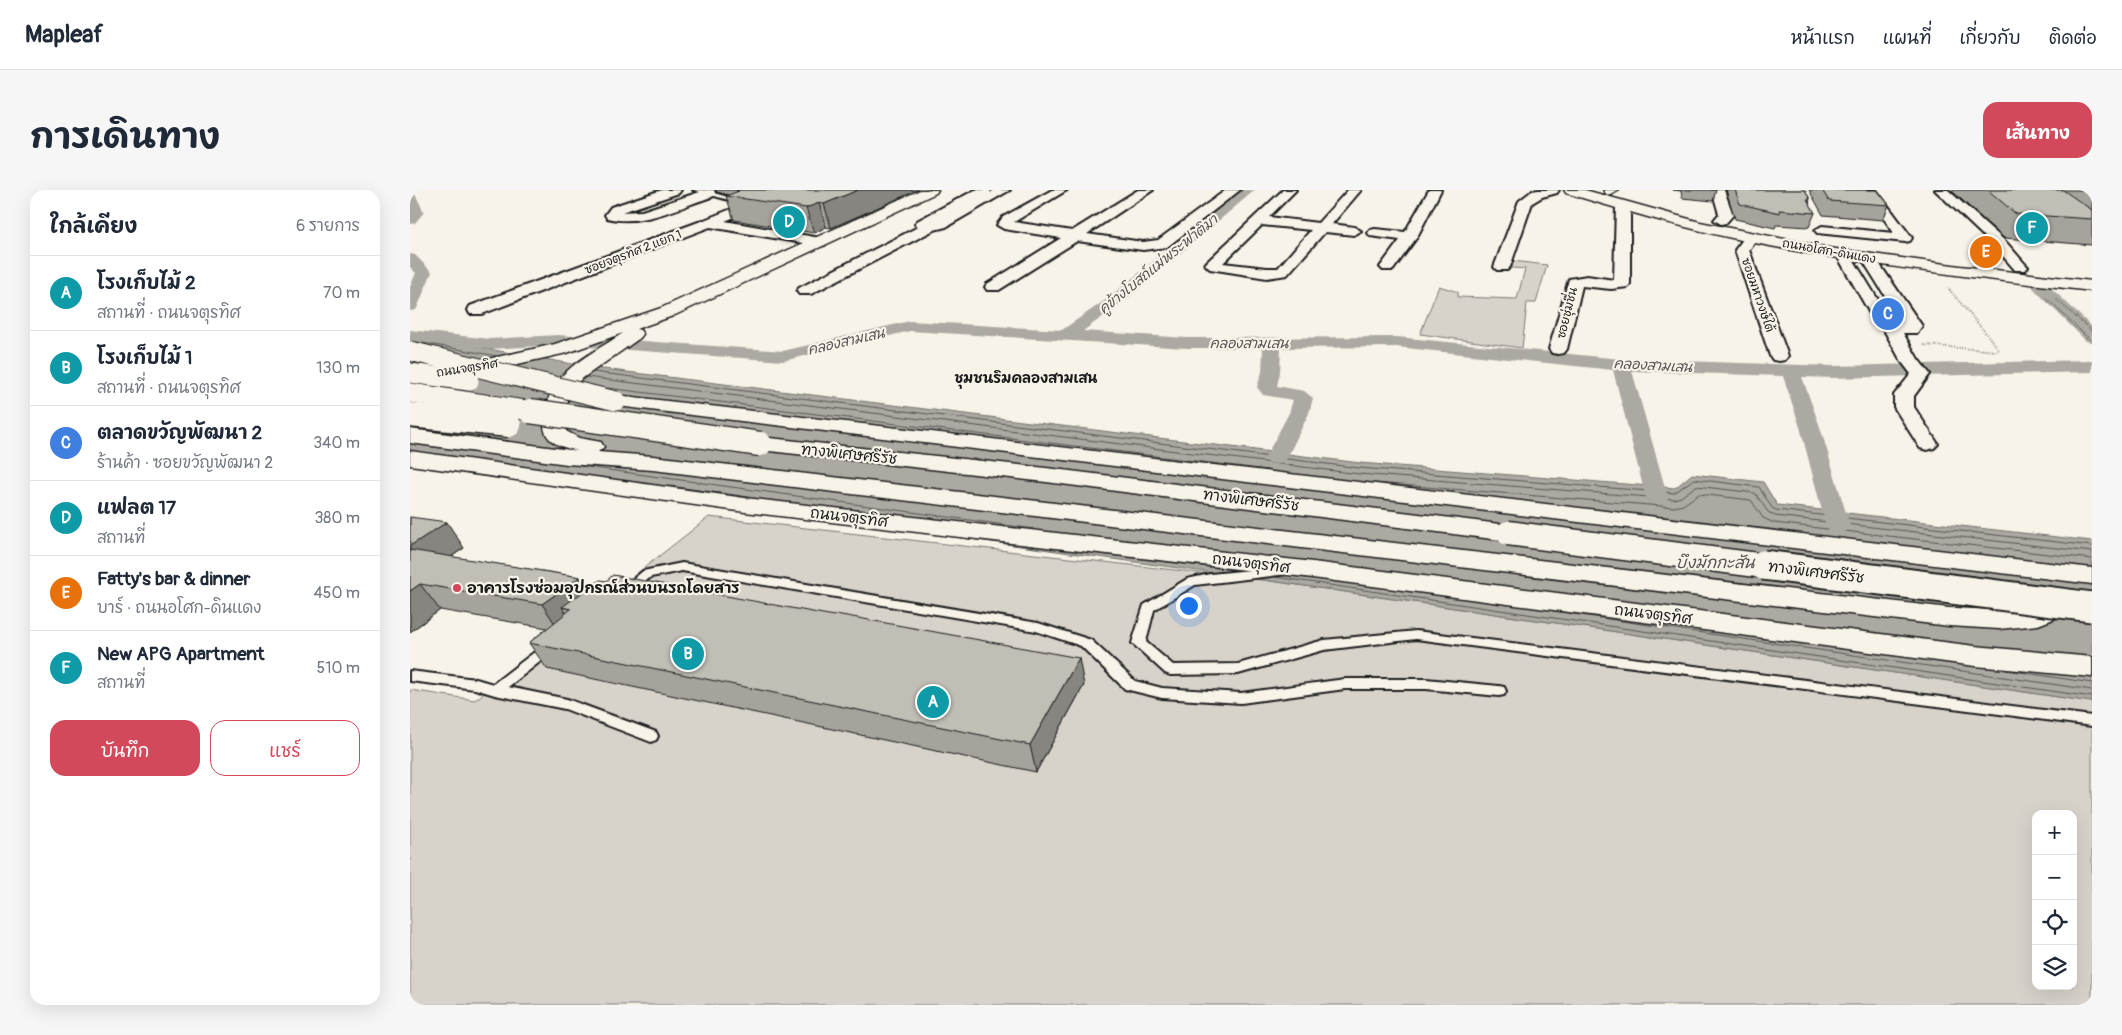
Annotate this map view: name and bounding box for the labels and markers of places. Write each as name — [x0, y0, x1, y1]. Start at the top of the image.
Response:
pin: D — [773, 203, 805, 241]
pin: F — [2016, 209, 2048, 247]
pin: E — [1970, 233, 2002, 271]
pin: C — [1872, 295, 1904, 333]
place label: อาคารโรงซ่อมอุปกรณ์ส่วนบนรถโดยสาร — [467, 578, 740, 599]
marker: อาคารโรงซ่อมอุปกรณ์ส่วนบนรถโดยสาร — [451, 582, 463, 594]
pin: B — [672, 635, 704, 673]
pin: A — [917, 683, 949, 721]

